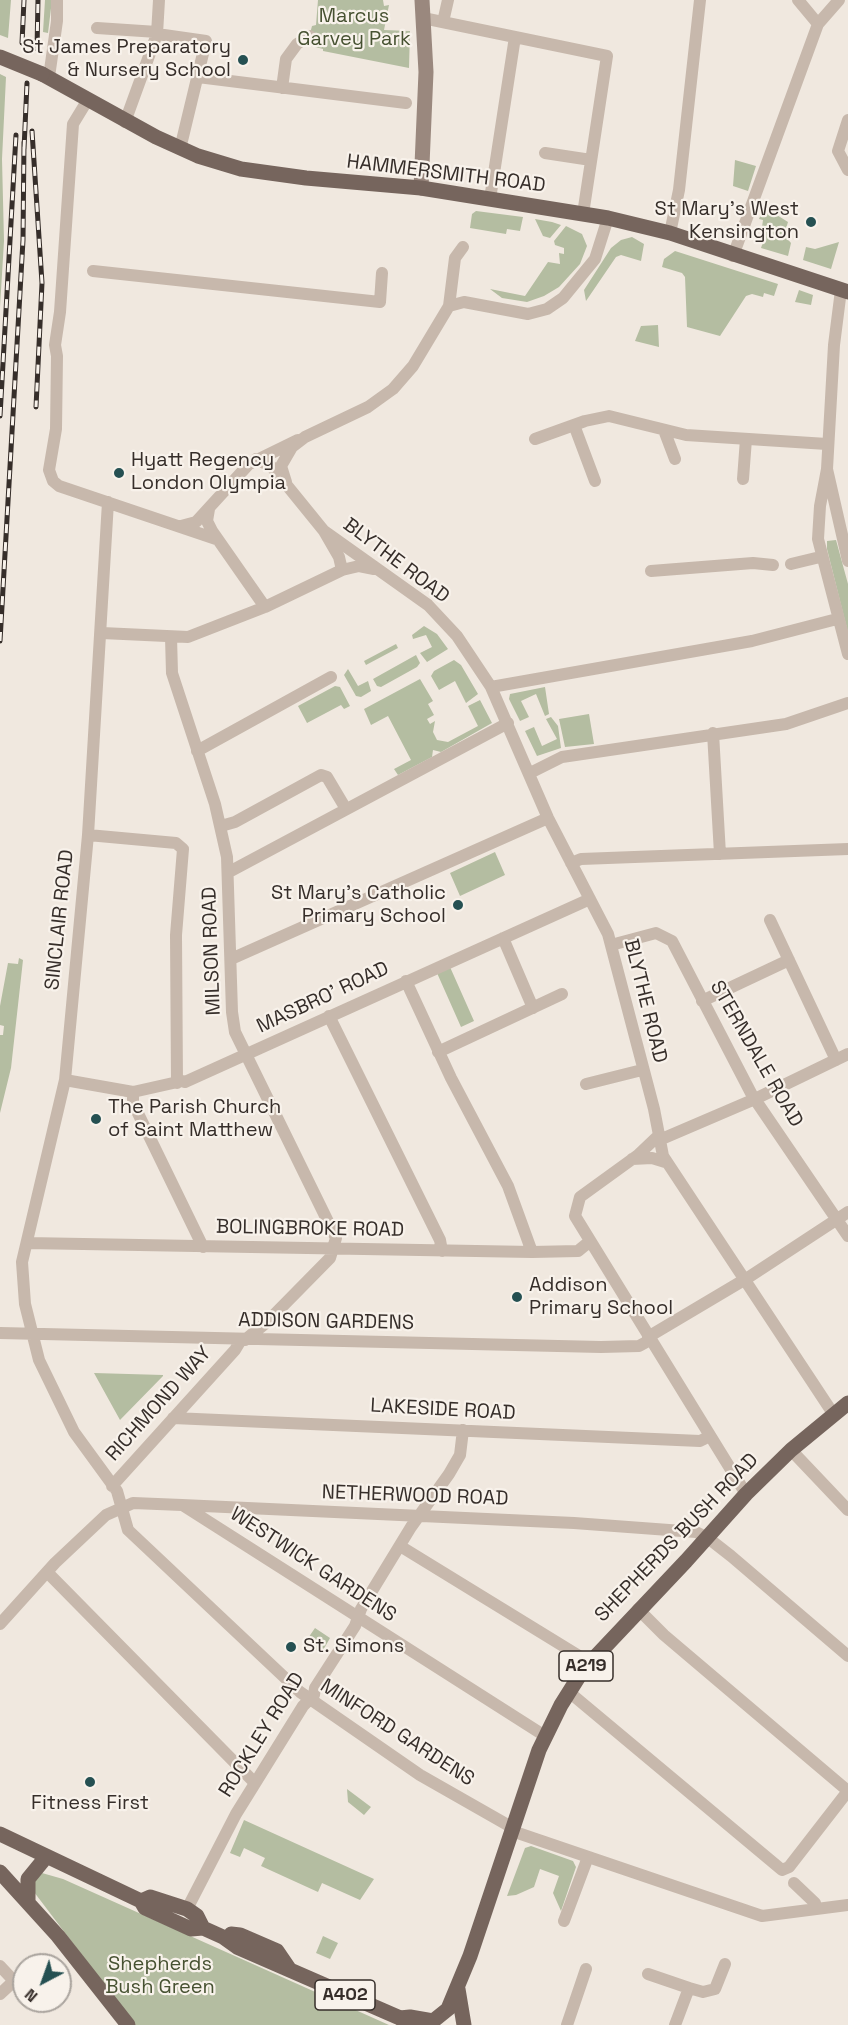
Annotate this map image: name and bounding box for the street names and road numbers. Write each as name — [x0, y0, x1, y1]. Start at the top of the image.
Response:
street label: HAMMERSMITH ROAD — [345, 150, 547, 198]
street label: BLYTHE ROAD — [338, 513, 454, 609]
street label: SINCLAIR ROAD — [41, 849, 79, 991]
street label: MILSON ROAD — [198, 886, 226, 1016]
street label: BLYTHE ROAD — [618, 937, 672, 1065]
street label: MASBRO' ROAD — [253, 957, 393, 1039]
street label: STERNDALE ROAD — [704, 976, 808, 1132]
street label: BOLINGBROKE ROAD — [216, 1215, 404, 1243]
street label: ADDISON GARDENS — [238, 1308, 414, 1336]
street label: RICHMOND WAY — [101, 1342, 217, 1466]
street label: LAKESIDE ROAD — [370, 1394, 516, 1426]
street label: SHEPHERDS BUSH ROAD — [590, 1449, 764, 1627]
street label: NETHERWOOD ROAD — [321, 1481, 509, 1511]
street label: WESTWICK GARDENS — [225, 1502, 401, 1628]
road number: A219 — [559, 1651, 613, 1681]
street label: ROCKLEY ROAD — [214, 1668, 310, 1802]
street label: MINFORD GARDENS — [315, 1674, 479, 1792]
road number: A402 — [315, 1980, 375, 2010]

